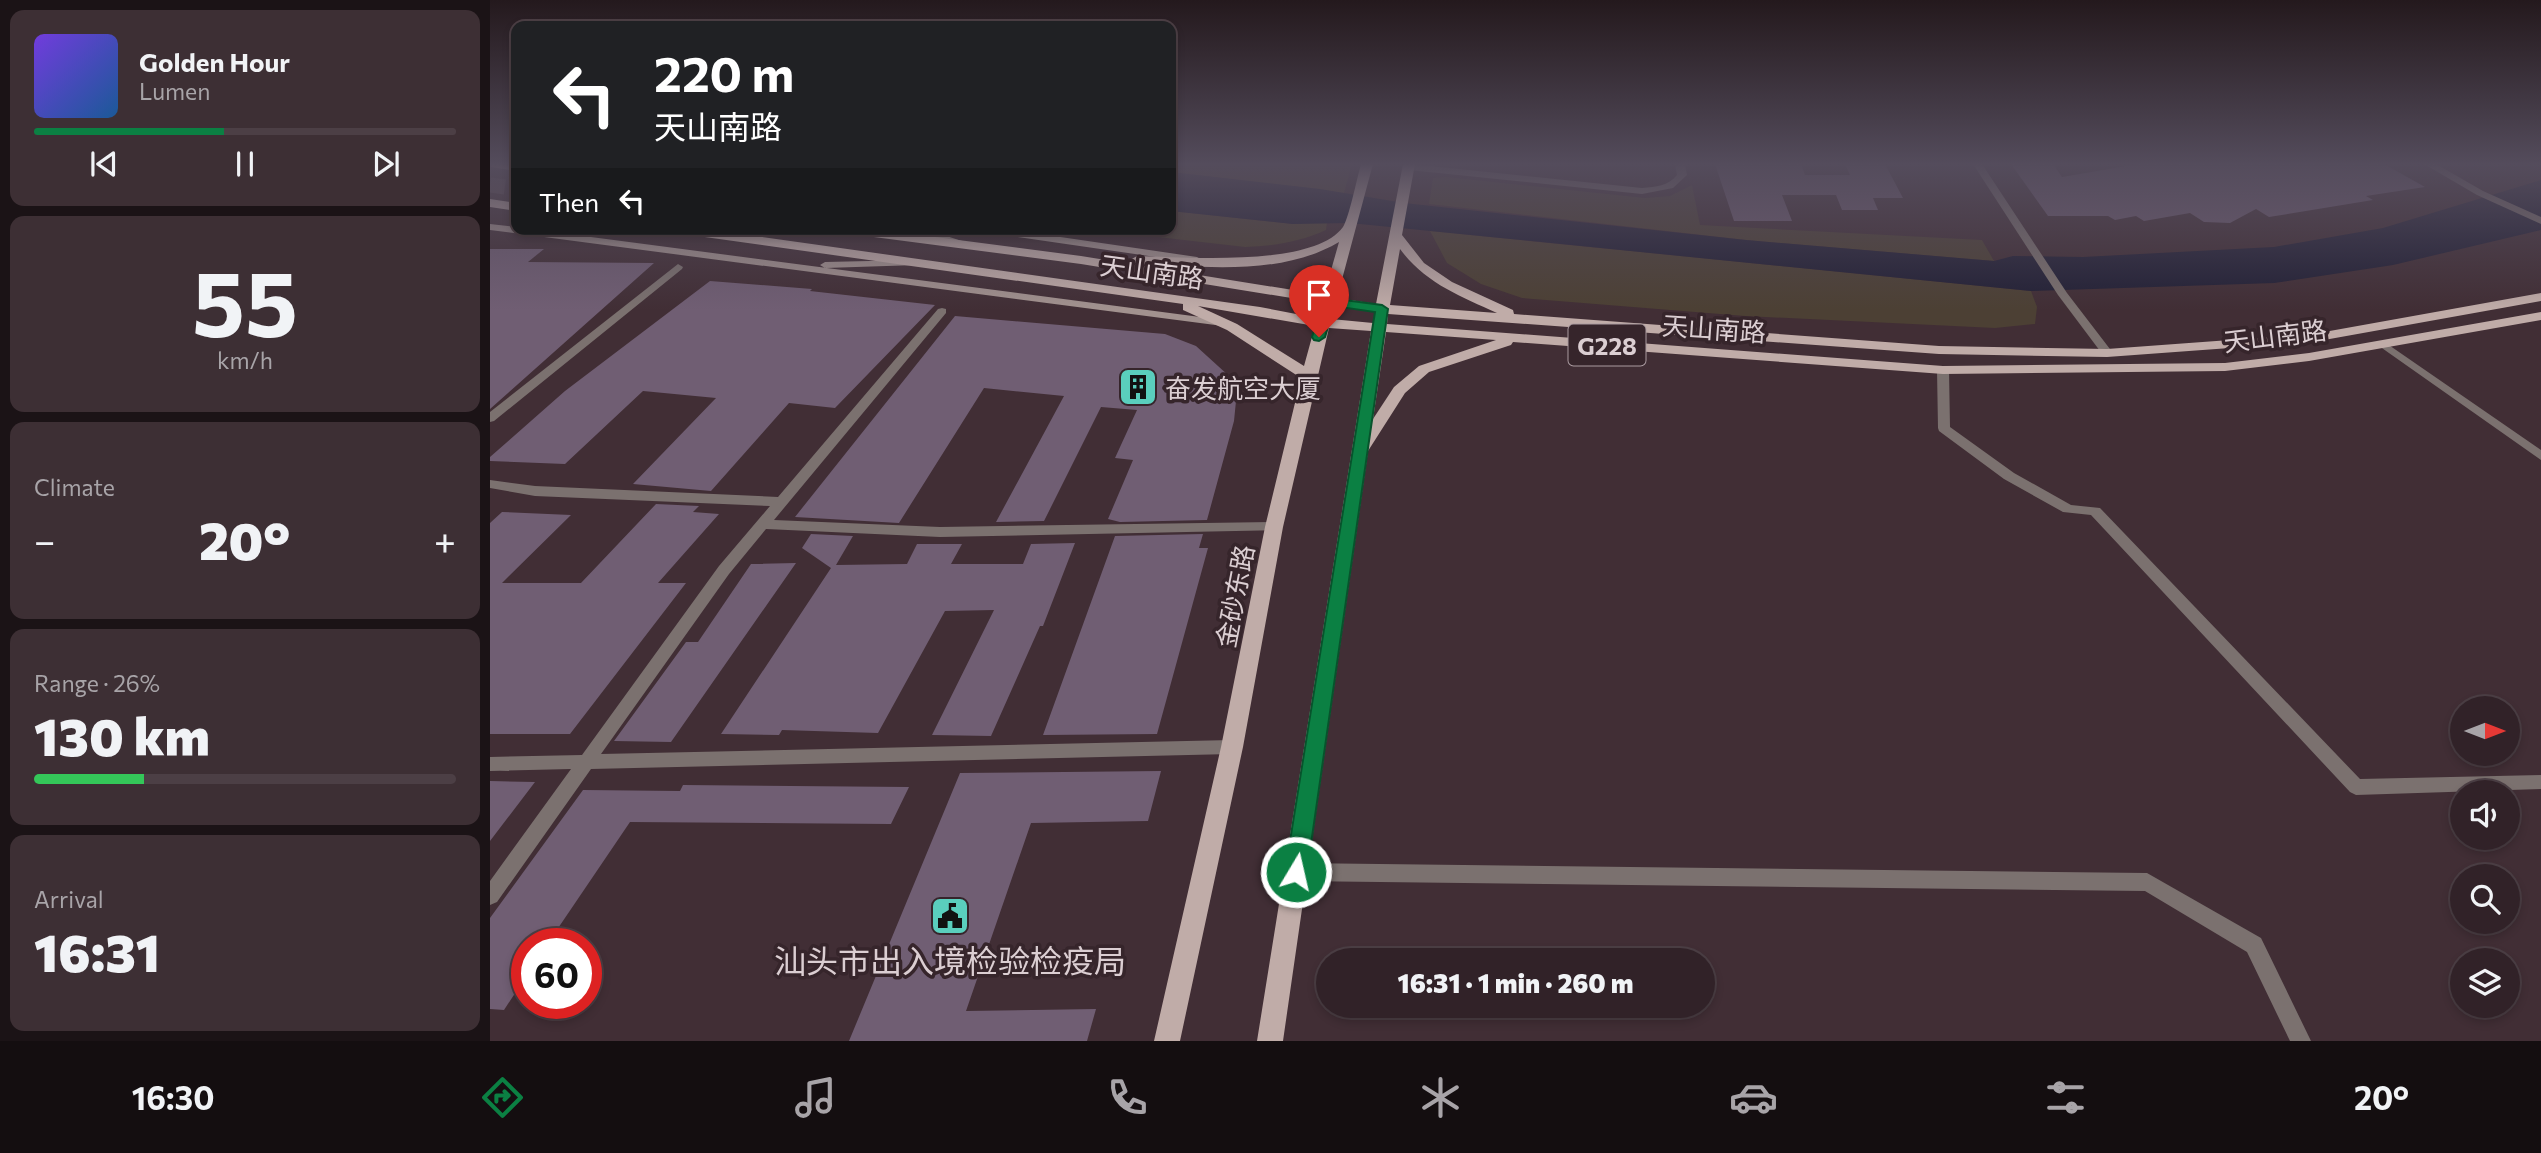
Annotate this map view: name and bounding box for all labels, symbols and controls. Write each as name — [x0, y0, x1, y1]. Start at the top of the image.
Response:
text: 220 m — [654, 42, 794, 102]
text: Golden Hour — [139, 46, 290, 77]
icon: left — [539, 49, 630, 140]
text: Lumen — [139, 77, 210, 105]
text: 天山南路 — [654, 106, 782, 146]
icon: previous — [85, 145, 123, 183]
icon: pause — [226, 145, 264, 183]
icon: next — [367, 145, 405, 183]
icon: left — [613, 182, 651, 220]
text: Then — [539, 186, 599, 217]
text: 55 — [192, 244, 298, 356]
street label: 天山南路 — [1098, 248, 1206, 294]
pin — [1289, 265, 1349, 337]
icon: arrive — [1300, 276, 1338, 314]
street label: 天山南路 — [1661, 309, 1767, 347]
street label: 天山南路 — [2221, 313, 2329, 357]
road number: G228 — [1568, 324, 1646, 366]
text: km/h — [217, 346, 273, 374]
building icon: 奋发航空大厦 — [1117, 366, 1159, 408]
place label: 奋发航空大厦 — [1165, 372, 1321, 403]
text: Climate — [34, 473, 115, 501]
text: 20° — [199, 507, 290, 571]
text: − — [34, 516, 56, 563]
text: + — [434, 516, 456, 563]
street label: 金砂东路 — [1209, 542, 1259, 650]
text: Range · 26% — [34, 669, 160, 697]
north arrow — [2450, 696, 2520, 766]
map controls — [2450, 696, 2520, 1018]
text: 130 km — [34, 703, 210, 767]
button: sound — [2450, 780, 2520, 850]
position arrow — [1259, 835, 1333, 909]
button: search — [2450, 864, 2520, 934]
text: Arrival — [34, 885, 104, 913]
public building icon: 汕头市出入境检验检疫局 — [929, 895, 971, 937]
text: 16:31 — [34, 919, 160, 983]
speed limit sign: 60 — [511, 928, 602, 1019]
place label: 汕头市出入境检验检疫局 — [774, 940, 1126, 980]
button: layers — [2450, 948, 2520, 1018]
text: 16:31 · 1 min · 260 m — [1398, 967, 1633, 998]
icon: directions — [478, 1073, 527, 1122]
icon: music — [791, 1073, 840, 1122]
icon: phone — [1103, 1073, 1152, 1122]
icon: climate — [1416, 1073, 1465, 1122]
icon: car — [1729, 1073, 1778, 1122]
icon: filters — [2041, 1073, 2090, 1122]
text: 16:30 — [132, 1077, 214, 1117]
text: 20° — [2354, 1077, 2409, 1117]

